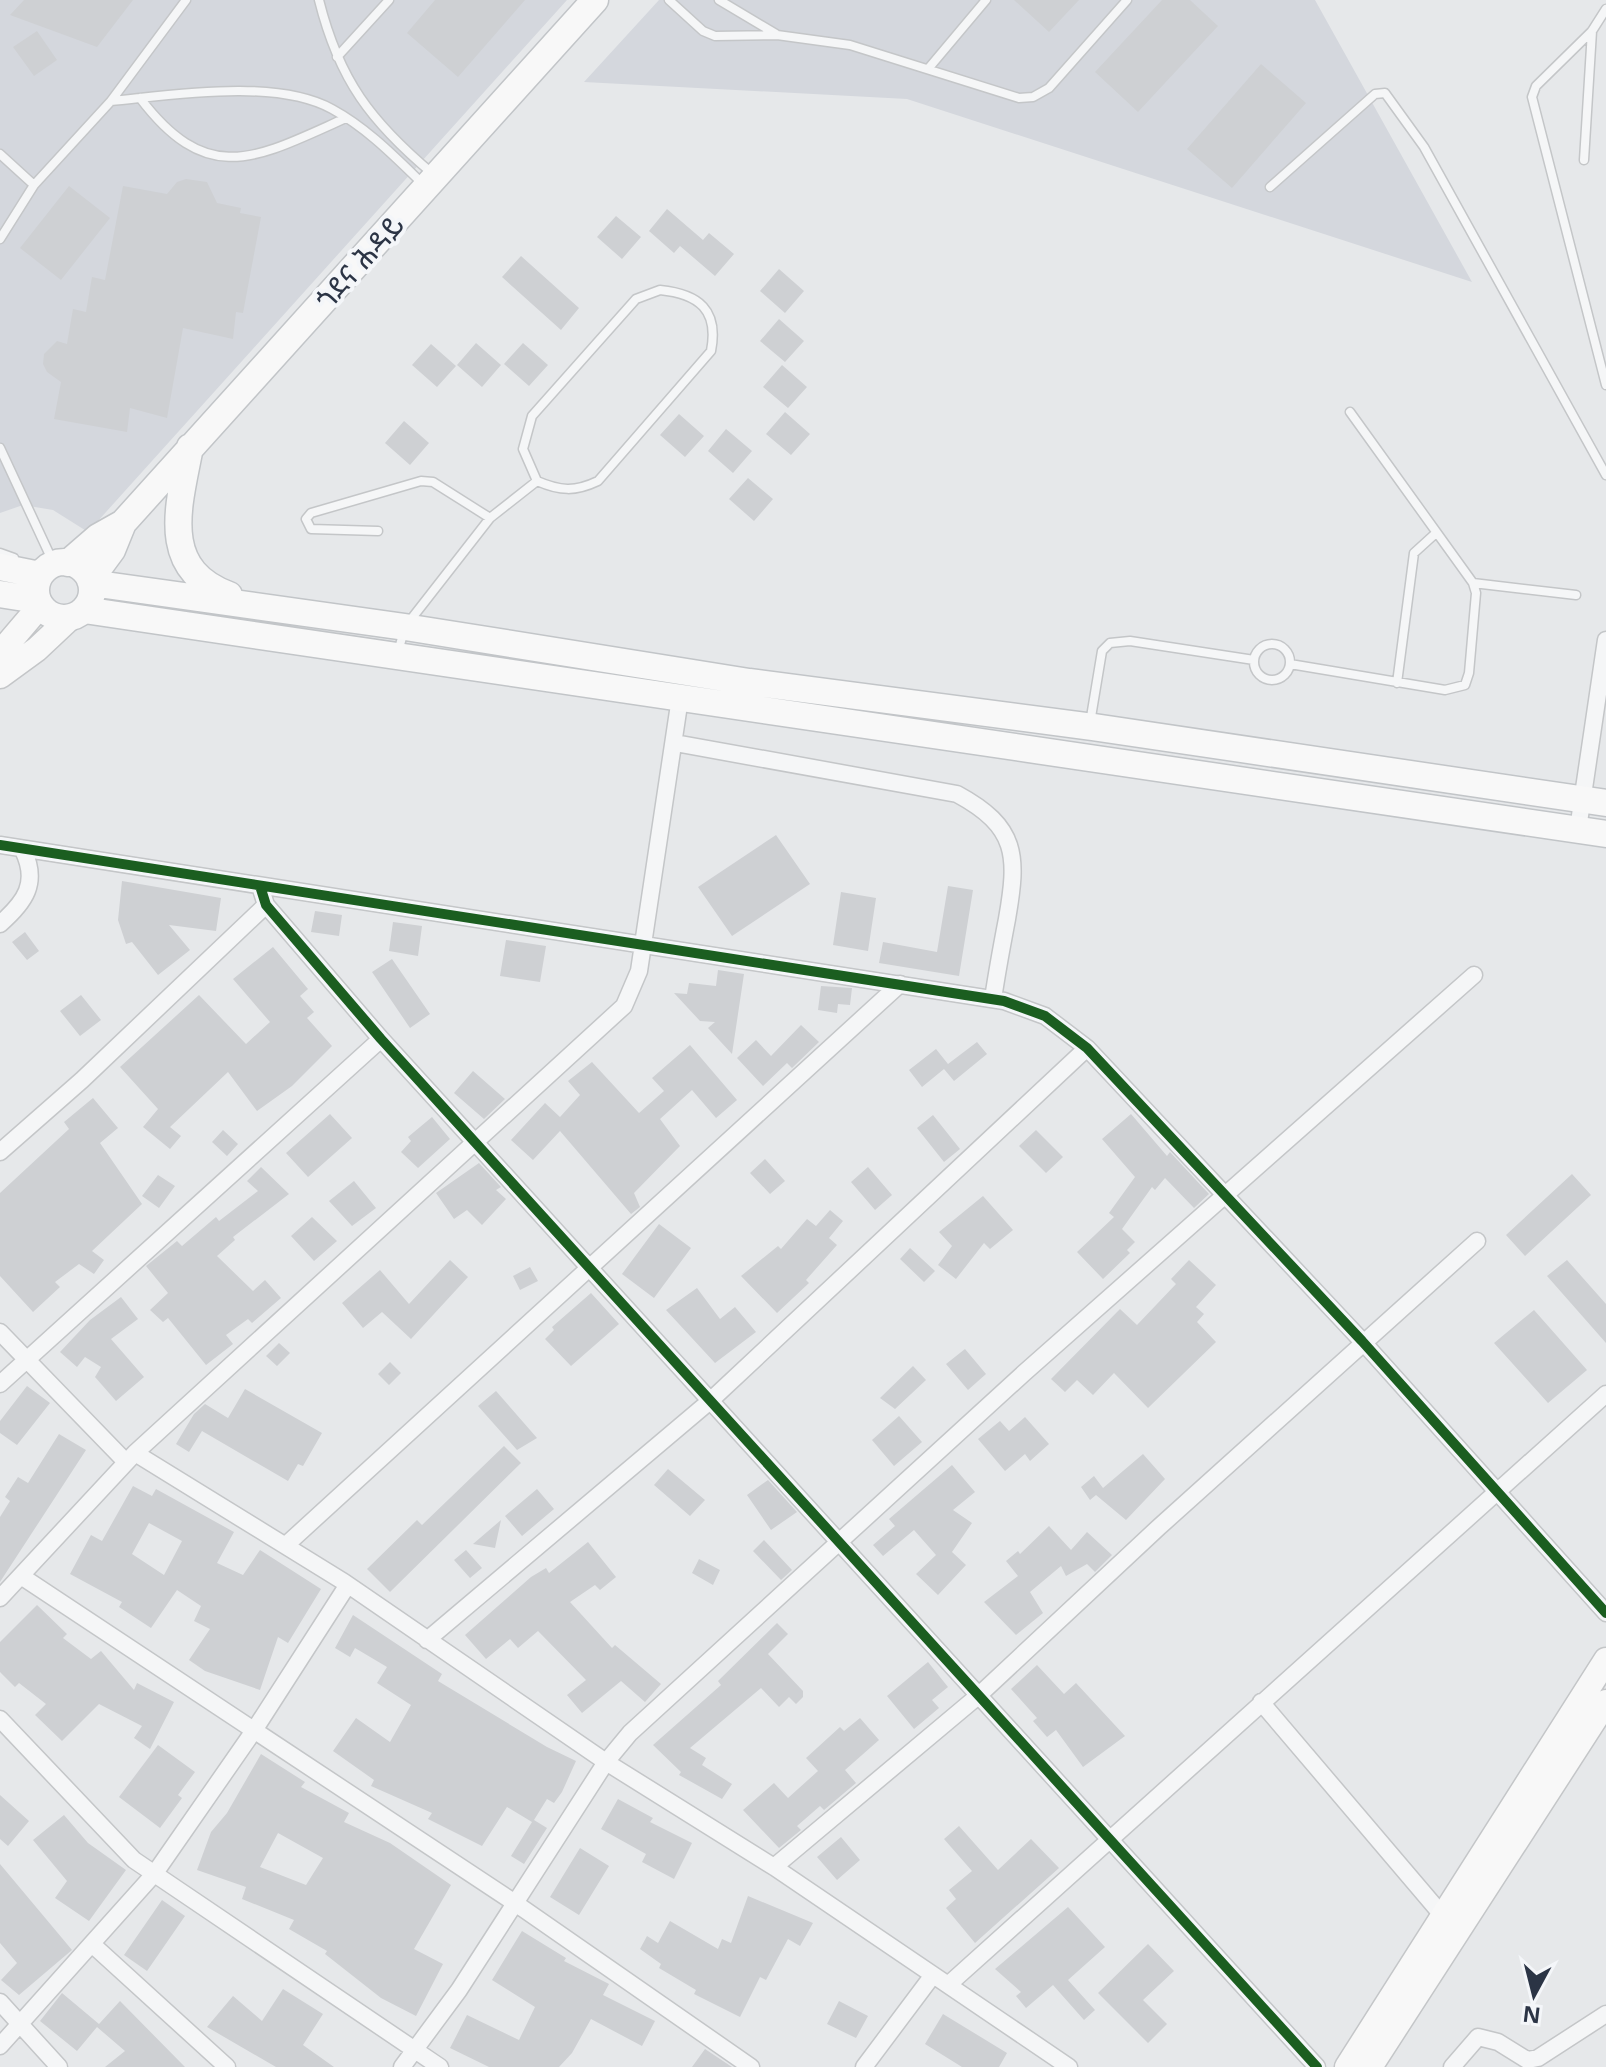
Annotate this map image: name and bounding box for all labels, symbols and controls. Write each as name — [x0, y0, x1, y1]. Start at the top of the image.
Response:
street label: ጎደና ሕዳይ — [307, 206, 412, 317]
north arrow — [1494, 1955, 1574, 2035]
text: N — [1521, 2000, 1542, 2032]

